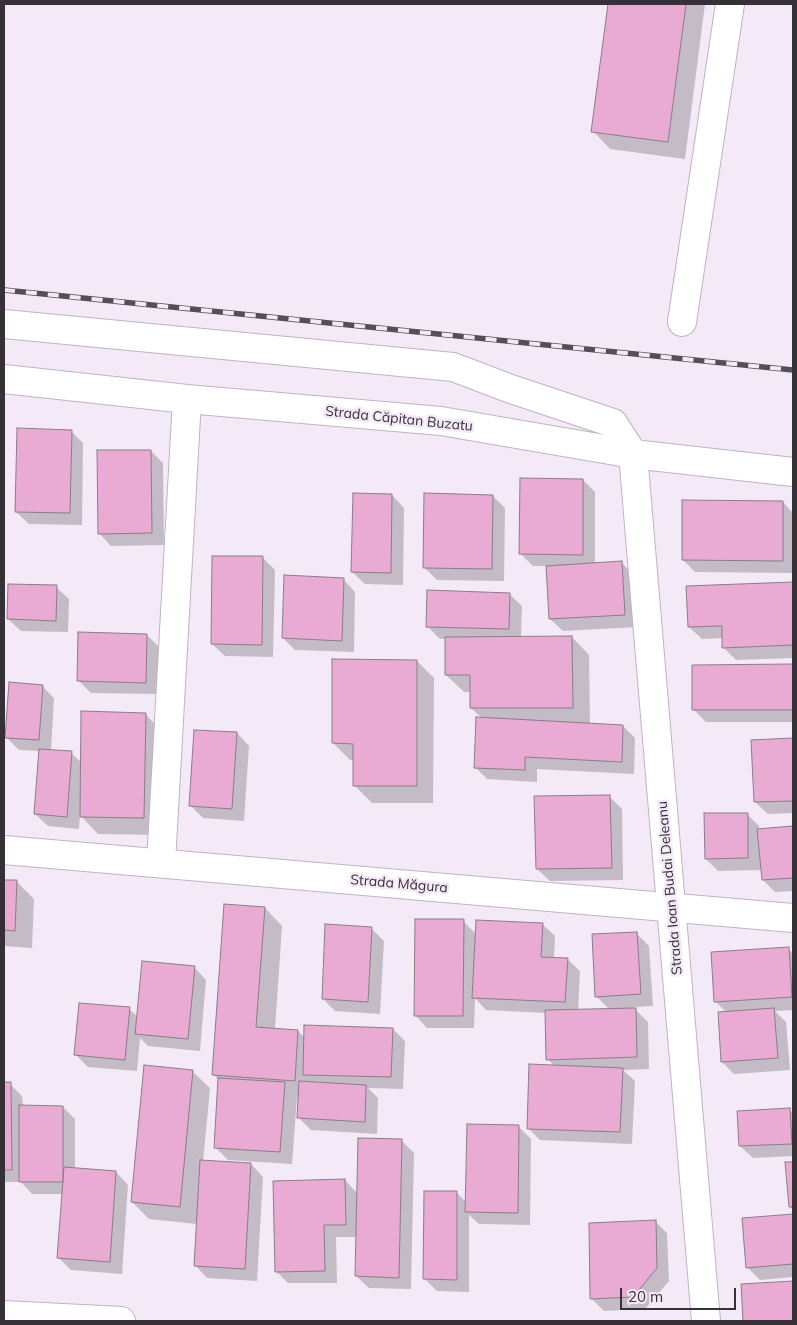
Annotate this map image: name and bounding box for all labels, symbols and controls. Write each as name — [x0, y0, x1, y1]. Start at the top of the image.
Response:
street label: Strada Căpitan Buzatu — [324, 403, 474, 435]
street label: Strada Ioan Budai Deleanu — [654, 800, 686, 976]
street label: Strada Măgura — [350, 871, 448, 897]
scale bar — [622, 1278, 738, 1310]
text: 20 m — [628, 1287, 663, 1306]

